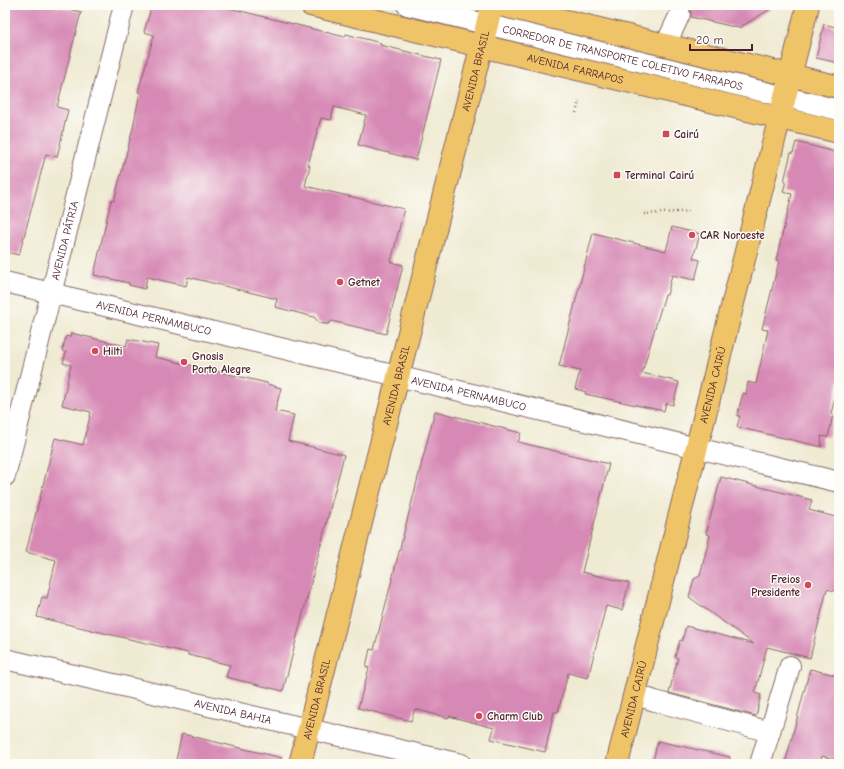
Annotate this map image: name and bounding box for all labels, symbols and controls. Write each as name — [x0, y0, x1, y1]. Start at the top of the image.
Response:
street label: CORREDOR DE TRANSPORTE COLETIVO FARRAPOS — [501, 22, 744, 93]
scale bar — [690, 26, 752, 52]
street label: AVENIDA BRASIL — [459, 29, 492, 113]
text: 20 m — [696, 33, 724, 47]
street label: AVENIDA FARRAPOS — [526, 51, 625, 86]
place label: Cairú — [674, 128, 699, 141]
marker: Cairú — [661, 129, 671, 139]
place label: Terminal Cairú — [625, 169, 694, 182]
marker: Terminal Cairú — [612, 170, 622, 180]
street label: AVENIDA PÁTRIA — [48, 199, 81, 281]
place label: CAR Noroeste — [700, 229, 765, 242]
marker: CAR Noroeste — [687, 230, 697, 240]
place label: Getnet — [348, 276, 380, 289]
marker: Getnet — [335, 277, 345, 287]
street label: AVENIDA PERNAMBUCO — [95, 298, 212, 338]
street label: AVENIDA BRASIL — [379, 343, 412, 427]
place label: Hilti — [103, 345, 122, 358]
street label: AVENIDA CAIRÚ — [697, 345, 728, 425]
marker: Hilti — [90, 346, 100, 356]
place label: Gnosis Porto Alegre — [192, 350, 251, 376]
marker: Gnosis Porto Alegre — [179, 357, 189, 367]
street label: AVENIDA PERNAMBUCO — [410, 373, 528, 413]
place label: Freios Presidente — [751, 573, 801, 599]
marker: Freios Presidente — [803, 580, 813, 590]
street label: AVENIDA BRASIL — [300, 657, 333, 741]
street label: AVENIDA CAIRÚ — [617, 659, 649, 739]
street label: AVENIDA BAHIA — [193, 696, 274, 727]
place label: Charm Club — [487, 710, 543, 723]
marker: Charm Club — [474, 711, 484, 721]

